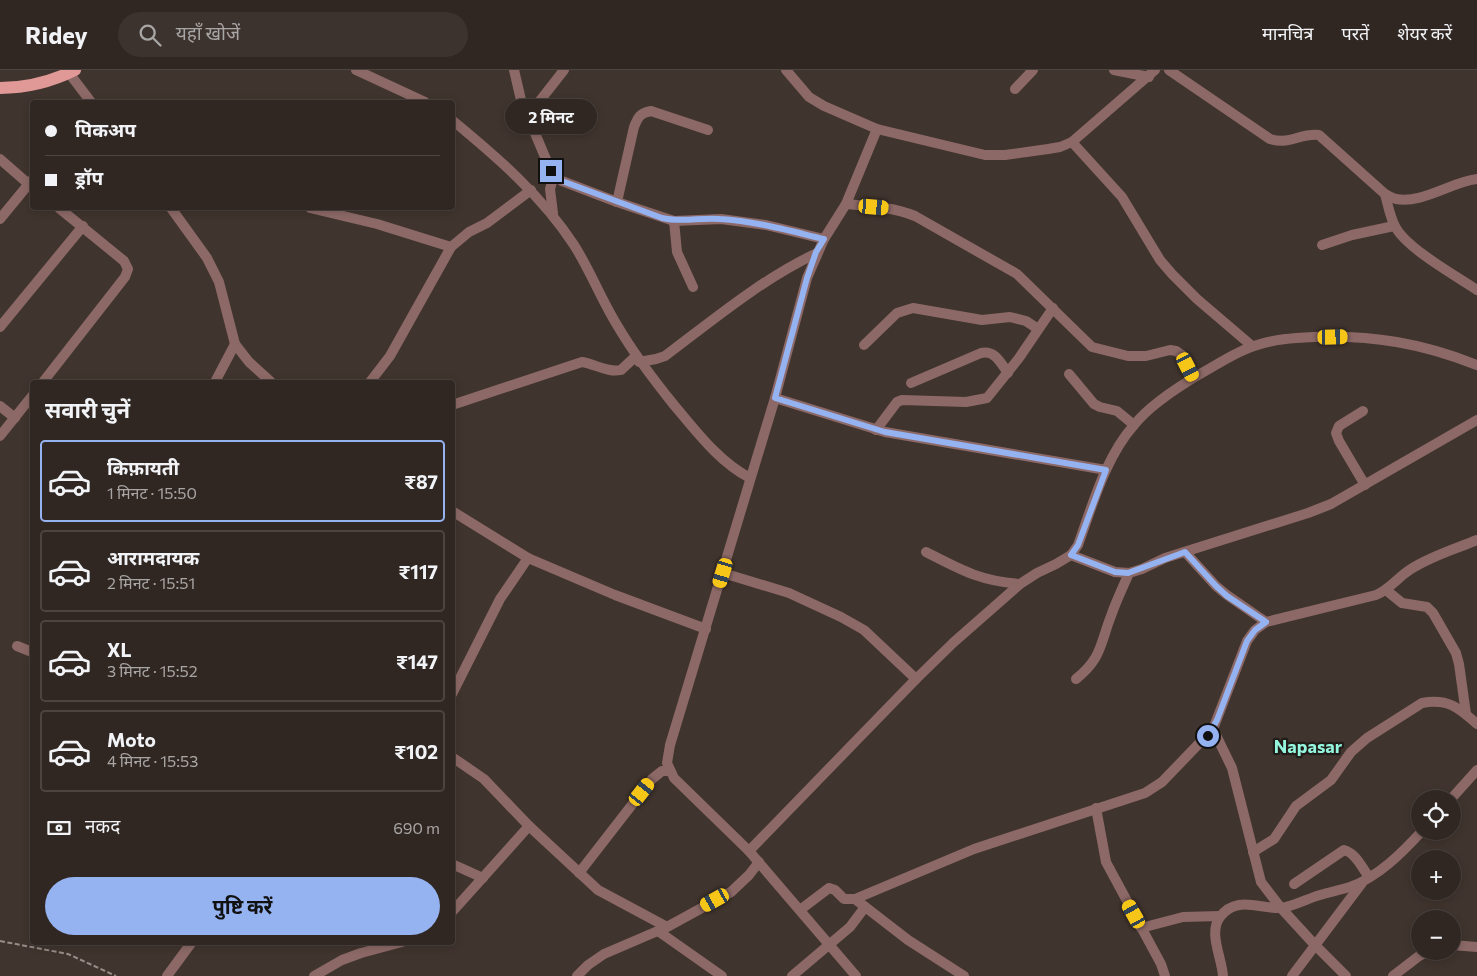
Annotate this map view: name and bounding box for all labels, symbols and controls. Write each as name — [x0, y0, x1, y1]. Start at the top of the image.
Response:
search box — [118, 12, 468, 57]
text: Ridey — [25, 20, 88, 49]
icon: search — [136, 21, 164, 49]
text: यहाँ खोजें — [176, 21, 240, 44]
text: मानचित्र — [1262, 22, 1313, 44]
text: परतें — [1341, 22, 1369, 44]
text: शेयर करें — [1397, 22, 1452, 44]
callout: 2 मिनट — [505, 98, 597, 134]
text: 2 मिनट — [528, 107, 574, 126]
text: पिकअप — [75, 118, 136, 141]
route end — [540, 160, 562, 182]
text: ड्रॉप — [75, 166, 103, 189]
car — [858, 198, 889, 216]
car — [1317, 329, 1348, 345]
car — [1174, 350, 1201, 384]
text: सवारी चुनें — [45, 396, 130, 423]
text: किफ़ायती — [107, 456, 179, 479]
icon: car — [47, 459, 92, 504]
text: ₹87 — [404, 470, 438, 493]
text: 1 मिनट · 15:50 — [107, 483, 197, 502]
text: आरामदायक — [107, 546, 199, 569]
icon: car — [47, 549, 92, 594]
car — [711, 556, 734, 590]
text: ₹117 — [399, 560, 438, 583]
text: 2 मिनट · 15:51 — [107, 573, 195, 592]
text: XL — [107, 638, 132, 661]
icon: car — [47, 639, 92, 684]
text: ₹147 — [396, 650, 438, 673]
text: 3 मिनट · 15:52 — [107, 661, 198, 680]
route start — [1197, 725, 1219, 747]
text: Moto — [107, 728, 156, 751]
icon: car — [47, 729, 92, 774]
district label: Napasar — [1274, 735, 1343, 757]
text: ₹102 — [394, 740, 438, 763]
text: 4 मिनट · 15:53 — [107, 751, 198, 770]
car — [626, 776, 657, 808]
map controls — [1411, 790, 1461, 960]
button: locate — [1411, 790, 1461, 840]
icon: cash — [45, 814, 73, 842]
text: नकद — [85, 814, 120, 837]
text: 690 m — [393, 818, 440, 837]
button: + — [1411, 850, 1461, 900]
button: पुष्टि करें — [45, 877, 440, 935]
car — [698, 886, 731, 914]
car — [1120, 897, 1147, 931]
button: − — [1411, 910, 1461, 960]

